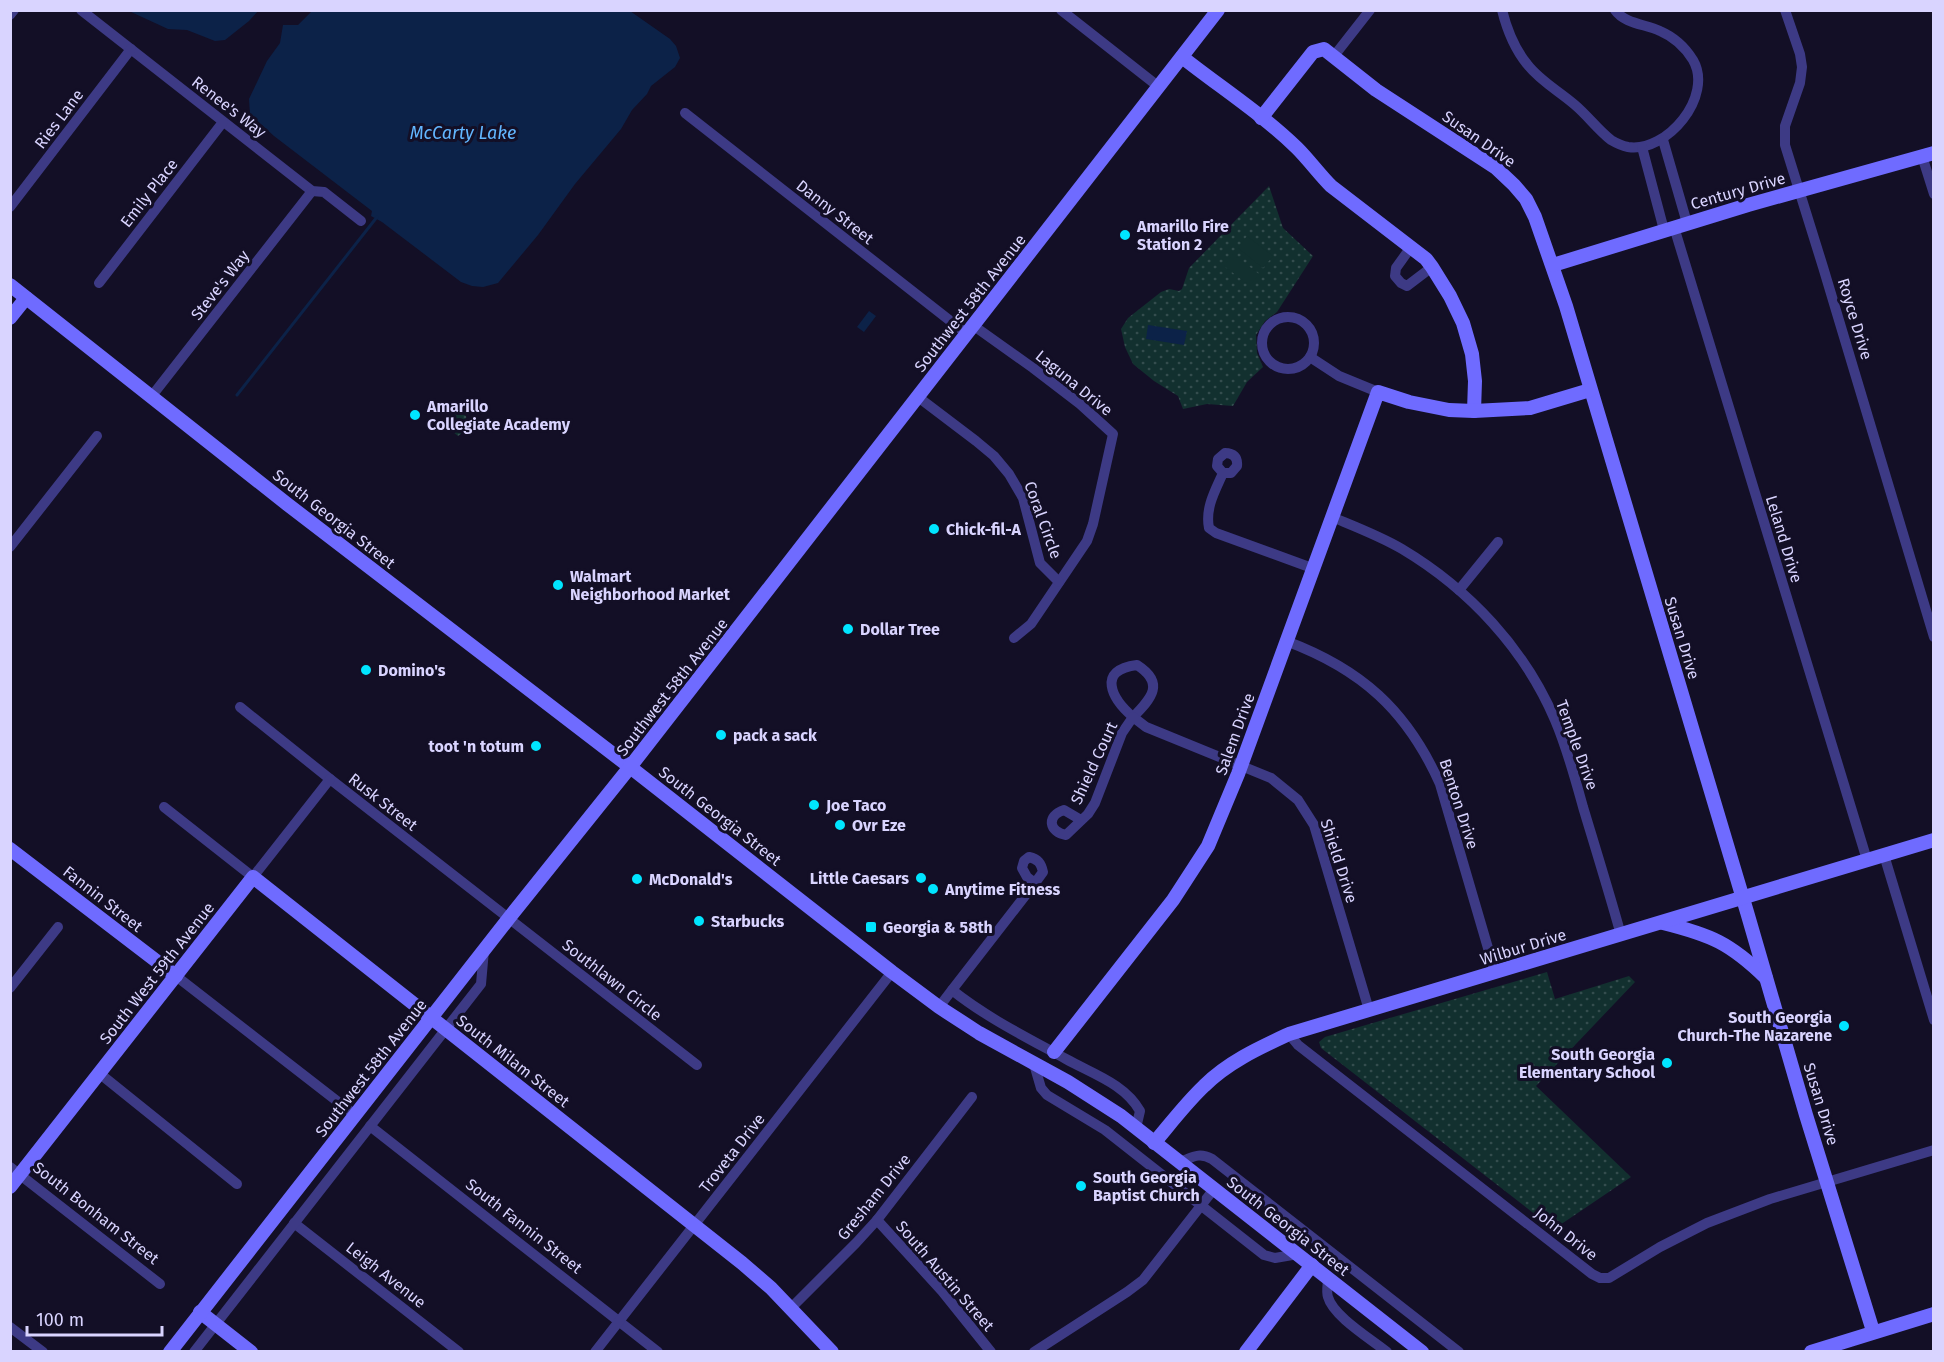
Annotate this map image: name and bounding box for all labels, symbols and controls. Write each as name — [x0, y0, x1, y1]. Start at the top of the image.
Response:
street label: Renee's Way — [188, 72, 270, 142]
street label: Ries Lane — [31, 86, 87, 152]
street label: Susan Drive — [1439, 107, 1519, 171]
water label: McCarty Lake — [410, 122, 516, 144]
street label: Emily Place — [116, 155, 182, 231]
street label: Century Drive — [1688, 168, 1788, 214]
street label: Danny Street — [793, 176, 878, 248]
place label: Amarillo Fire Station 2 — [1136, 217, 1229, 254]
marker: Amarillo Fire Station 2 — [1118, 228, 1132, 242]
street label: Southwest 58th Avenue — [910, 230, 1030, 376]
street label: Steve's Way — [187, 246, 253, 324]
street label: Royce Drive — [1834, 276, 1876, 362]
street label: Laguna Drive — [1032, 346, 1116, 420]
place label: Amarillo Collegiate Academy — [426, 397, 571, 434]
marker: Amarillo Collegiate Academy — [408, 408, 422, 422]
street label: South Georgia Street — [269, 465, 399, 573]
street label: Coral Circle — [1020, 479, 1066, 561]
street label: Leland Drive — [1762, 493, 1806, 585]
place label: Chick-fil-A — [946, 520, 1022, 539]
marker: Chick-fil-A — [927, 522, 941, 536]
place label: Walmart Neighborhood Market — [570, 567, 731, 604]
marker: Walmart Neighborhood Market — [551, 578, 565, 592]
street label: Susan Drive — [1660, 594, 1704, 682]
street label: Southwest 58th Avenue — [612, 614, 732, 760]
place label: Dollar Tree — [860, 620, 940, 639]
marker: Dollar Tree — [841, 622, 855, 636]
place label: Domino's — [378, 661, 446, 680]
marker: Domino's — [359, 663, 373, 677]
street label: Salem Drive — [1211, 690, 1259, 778]
street label: Temple Drive — [1552, 697, 1602, 793]
street label: Shield Court — [1067, 718, 1122, 807]
place label: pack a sack — [733, 726, 817, 745]
marker: pack a sack — [714, 728, 728, 742]
place label: toot 'n totum — [429, 737, 524, 756]
marker: toot 'n totum — [529, 739, 543, 753]
street label: Benton Drive — [1435, 756, 1483, 852]
street label: South Georgia Street — [655, 762, 785, 870]
street label: Rusk Street — [345, 769, 421, 835]
place label: Joe Taco — [825, 796, 886, 815]
marker: Joe Taco — [807, 798, 821, 812]
place label: Ovr Eze — [852, 816, 906, 835]
street label: Shield Drive — [1316, 817, 1362, 905]
marker: Ovr Eze — [833, 818, 847, 832]
street label: Fannin Street — [59, 862, 147, 936]
place label: Little Caesars — [810, 869, 909, 888]
place label: McDonald's — [649, 870, 733, 889]
marker: Little Caesars — [914, 871, 928, 885]
marker: McDonald's — [630, 872, 644, 886]
place label: Anytime Fitness — [944, 880, 1060, 899]
marker: Anytime Fitness — [926, 882, 940, 896]
street label: South West 59th Avenue — [96, 898, 218, 1048]
place label: Starbucks — [711, 912, 784, 931]
marker: Starbucks — [692, 914, 706, 928]
place label: Georgia & 58th — [883, 918, 993, 937]
marker: Georgia & 58th — [864, 920, 878, 934]
street label: Wilbur Drive — [1478, 925, 1568, 969]
street label: Southlawn Circle — [558, 935, 666, 1025]
street label: Southwest 58th Avenue — [311, 995, 431, 1141]
place label: South Georgia Church-The Nazarene — [1677, 1008, 1832, 1045]
street label: South Milam Street — [453, 1011, 574, 1111]
marker: South Georgia Church-The Nazarene — [1837, 1019, 1851, 1033]
place label: South Georgia Elementary School — [1519, 1045, 1655, 1082]
marker: South Georgia Elementary School — [1660, 1056, 1674, 1070]
street label: Susan Drive — [1799, 1060, 1843, 1148]
street label: Troveta Drive — [695, 1110, 769, 1196]
street label: Gresham Drive — [833, 1150, 915, 1244]
street label: South Bonham Street — [29, 1158, 163, 1268]
place label: South Georgia Baptist Church — [1093, 1168, 1200, 1205]
street label: South Georgia Street — [1223, 1172, 1353, 1280]
street label: South Fannin Street — [462, 1175, 586, 1278]
marker: South Georgia Baptist Church — [1074, 1179, 1088, 1193]
street label: John Drive — [1531, 1204, 1601, 1264]
street label: South Austin Street — [892, 1217, 998, 1335]
street label: Leigh Avenue — [342, 1238, 430, 1312]
scale bar — [27, 1299, 162, 1337]
text: 100 m — [36, 1309, 84, 1331]

